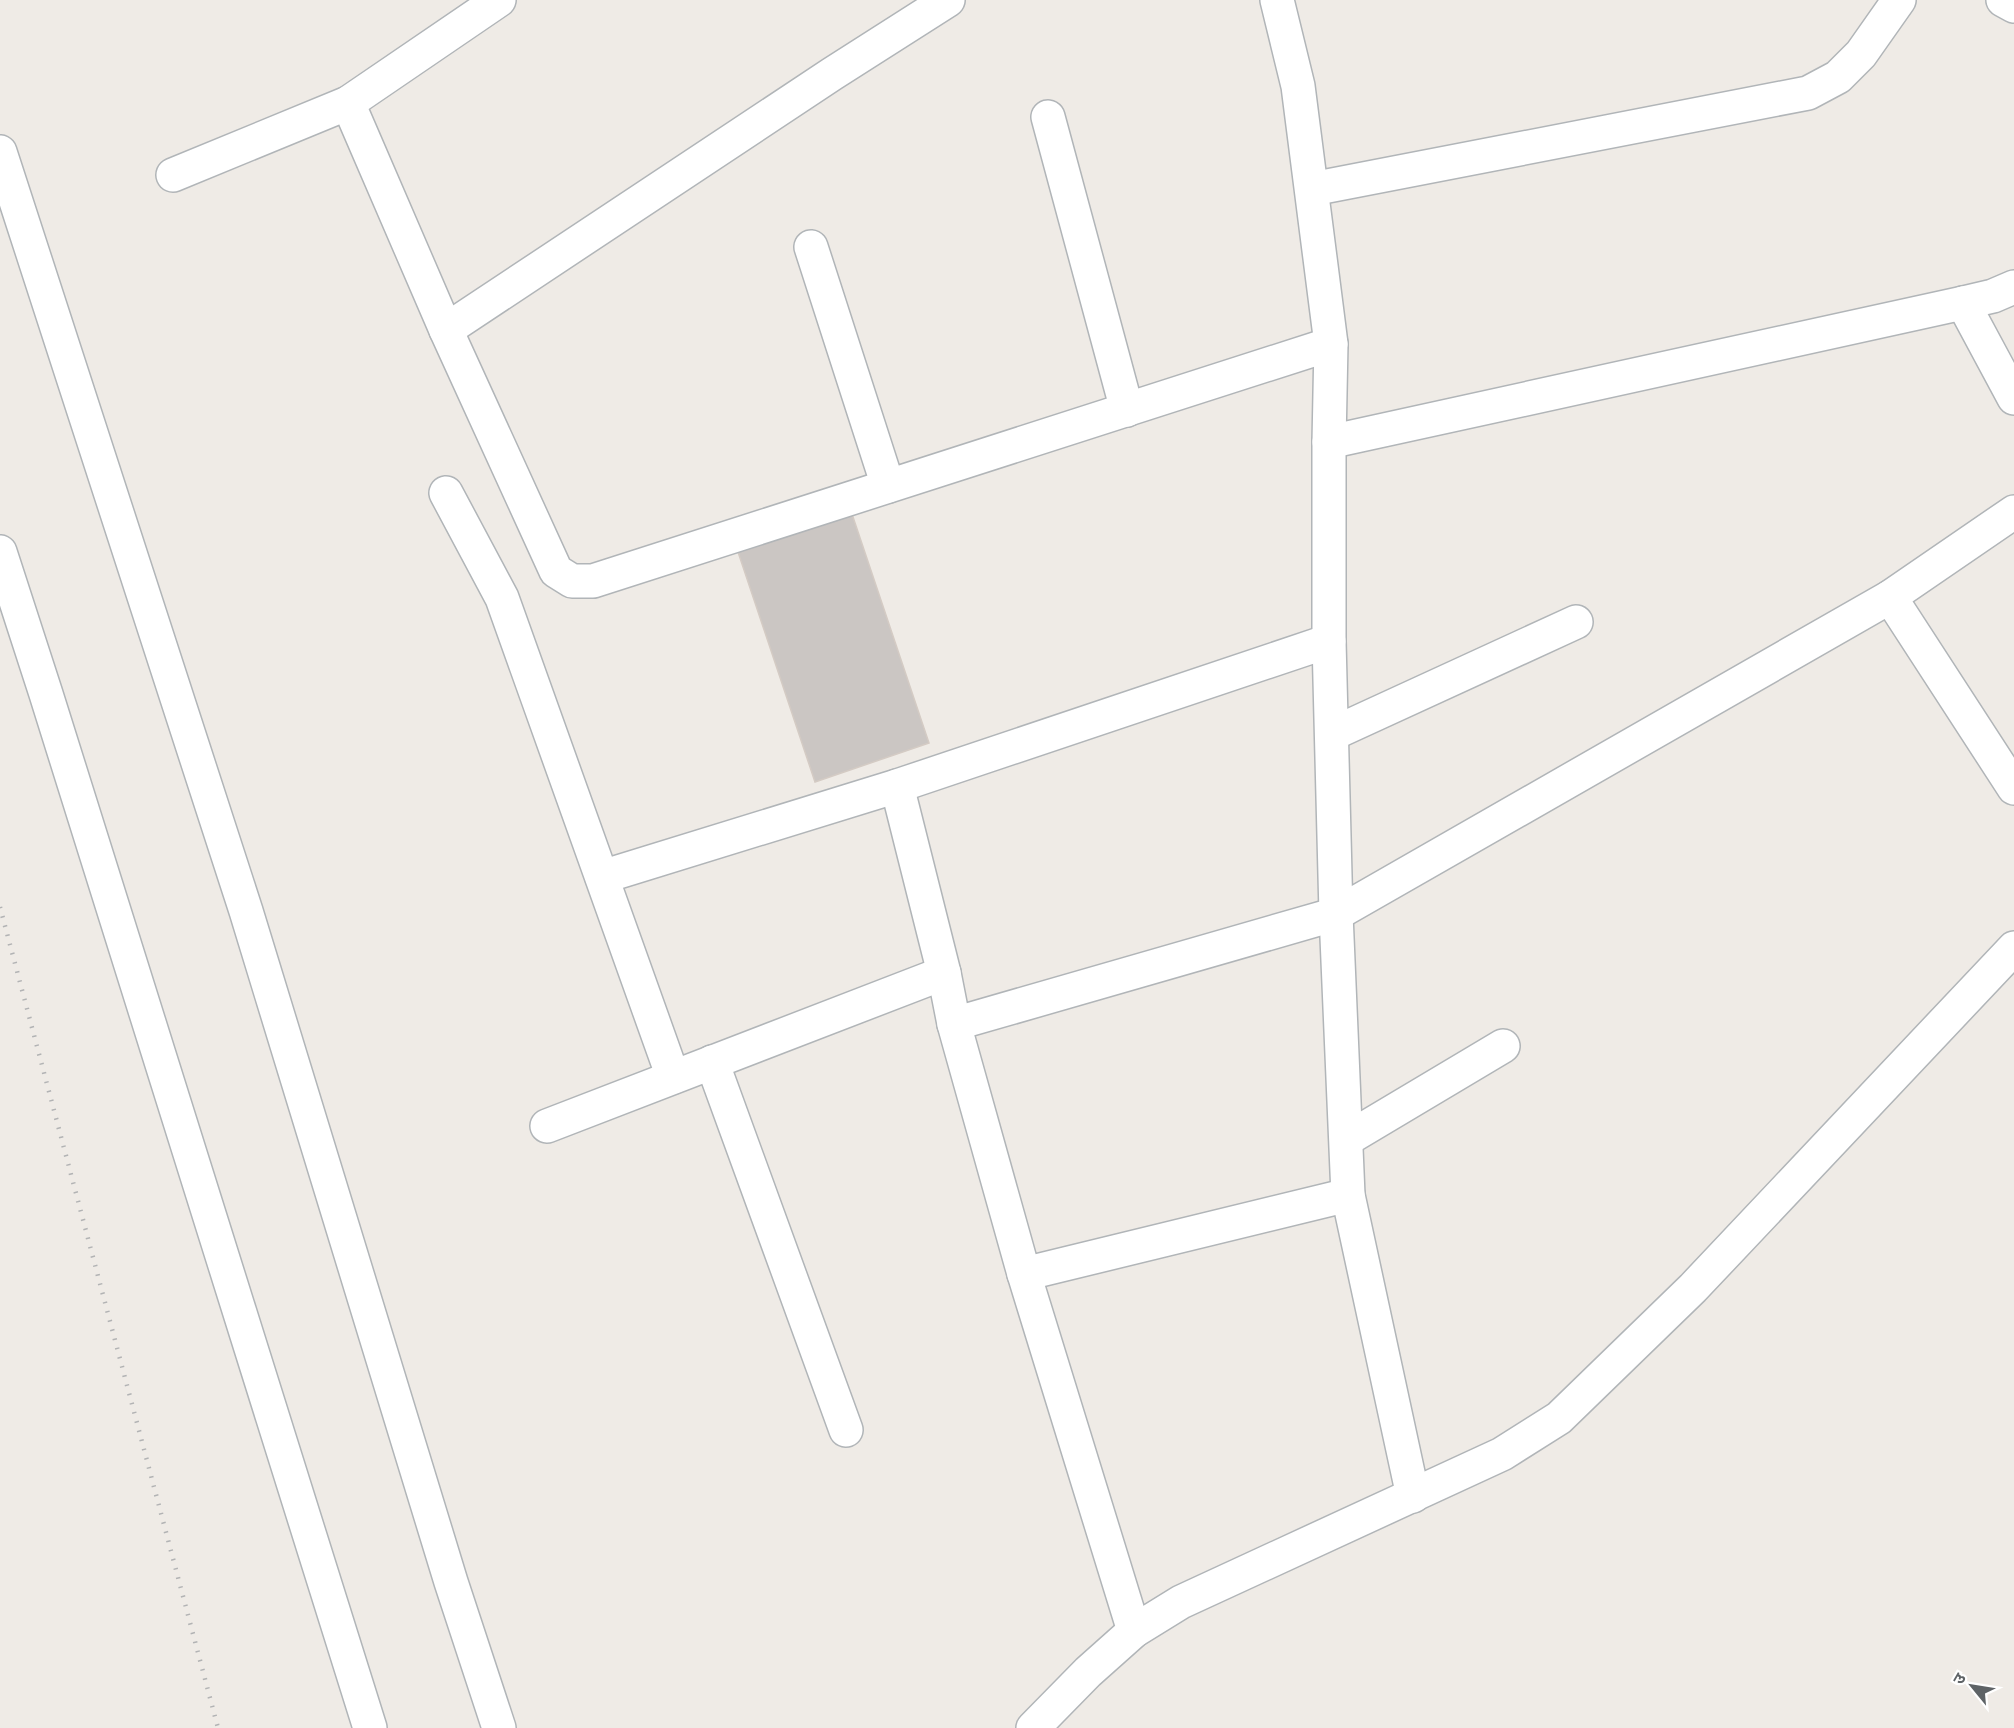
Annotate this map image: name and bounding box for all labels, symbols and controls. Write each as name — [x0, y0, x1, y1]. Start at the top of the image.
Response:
north arrow — [1942, 1656, 2002, 1716]
text: उ — [1949, 1669, 1970, 1688]

